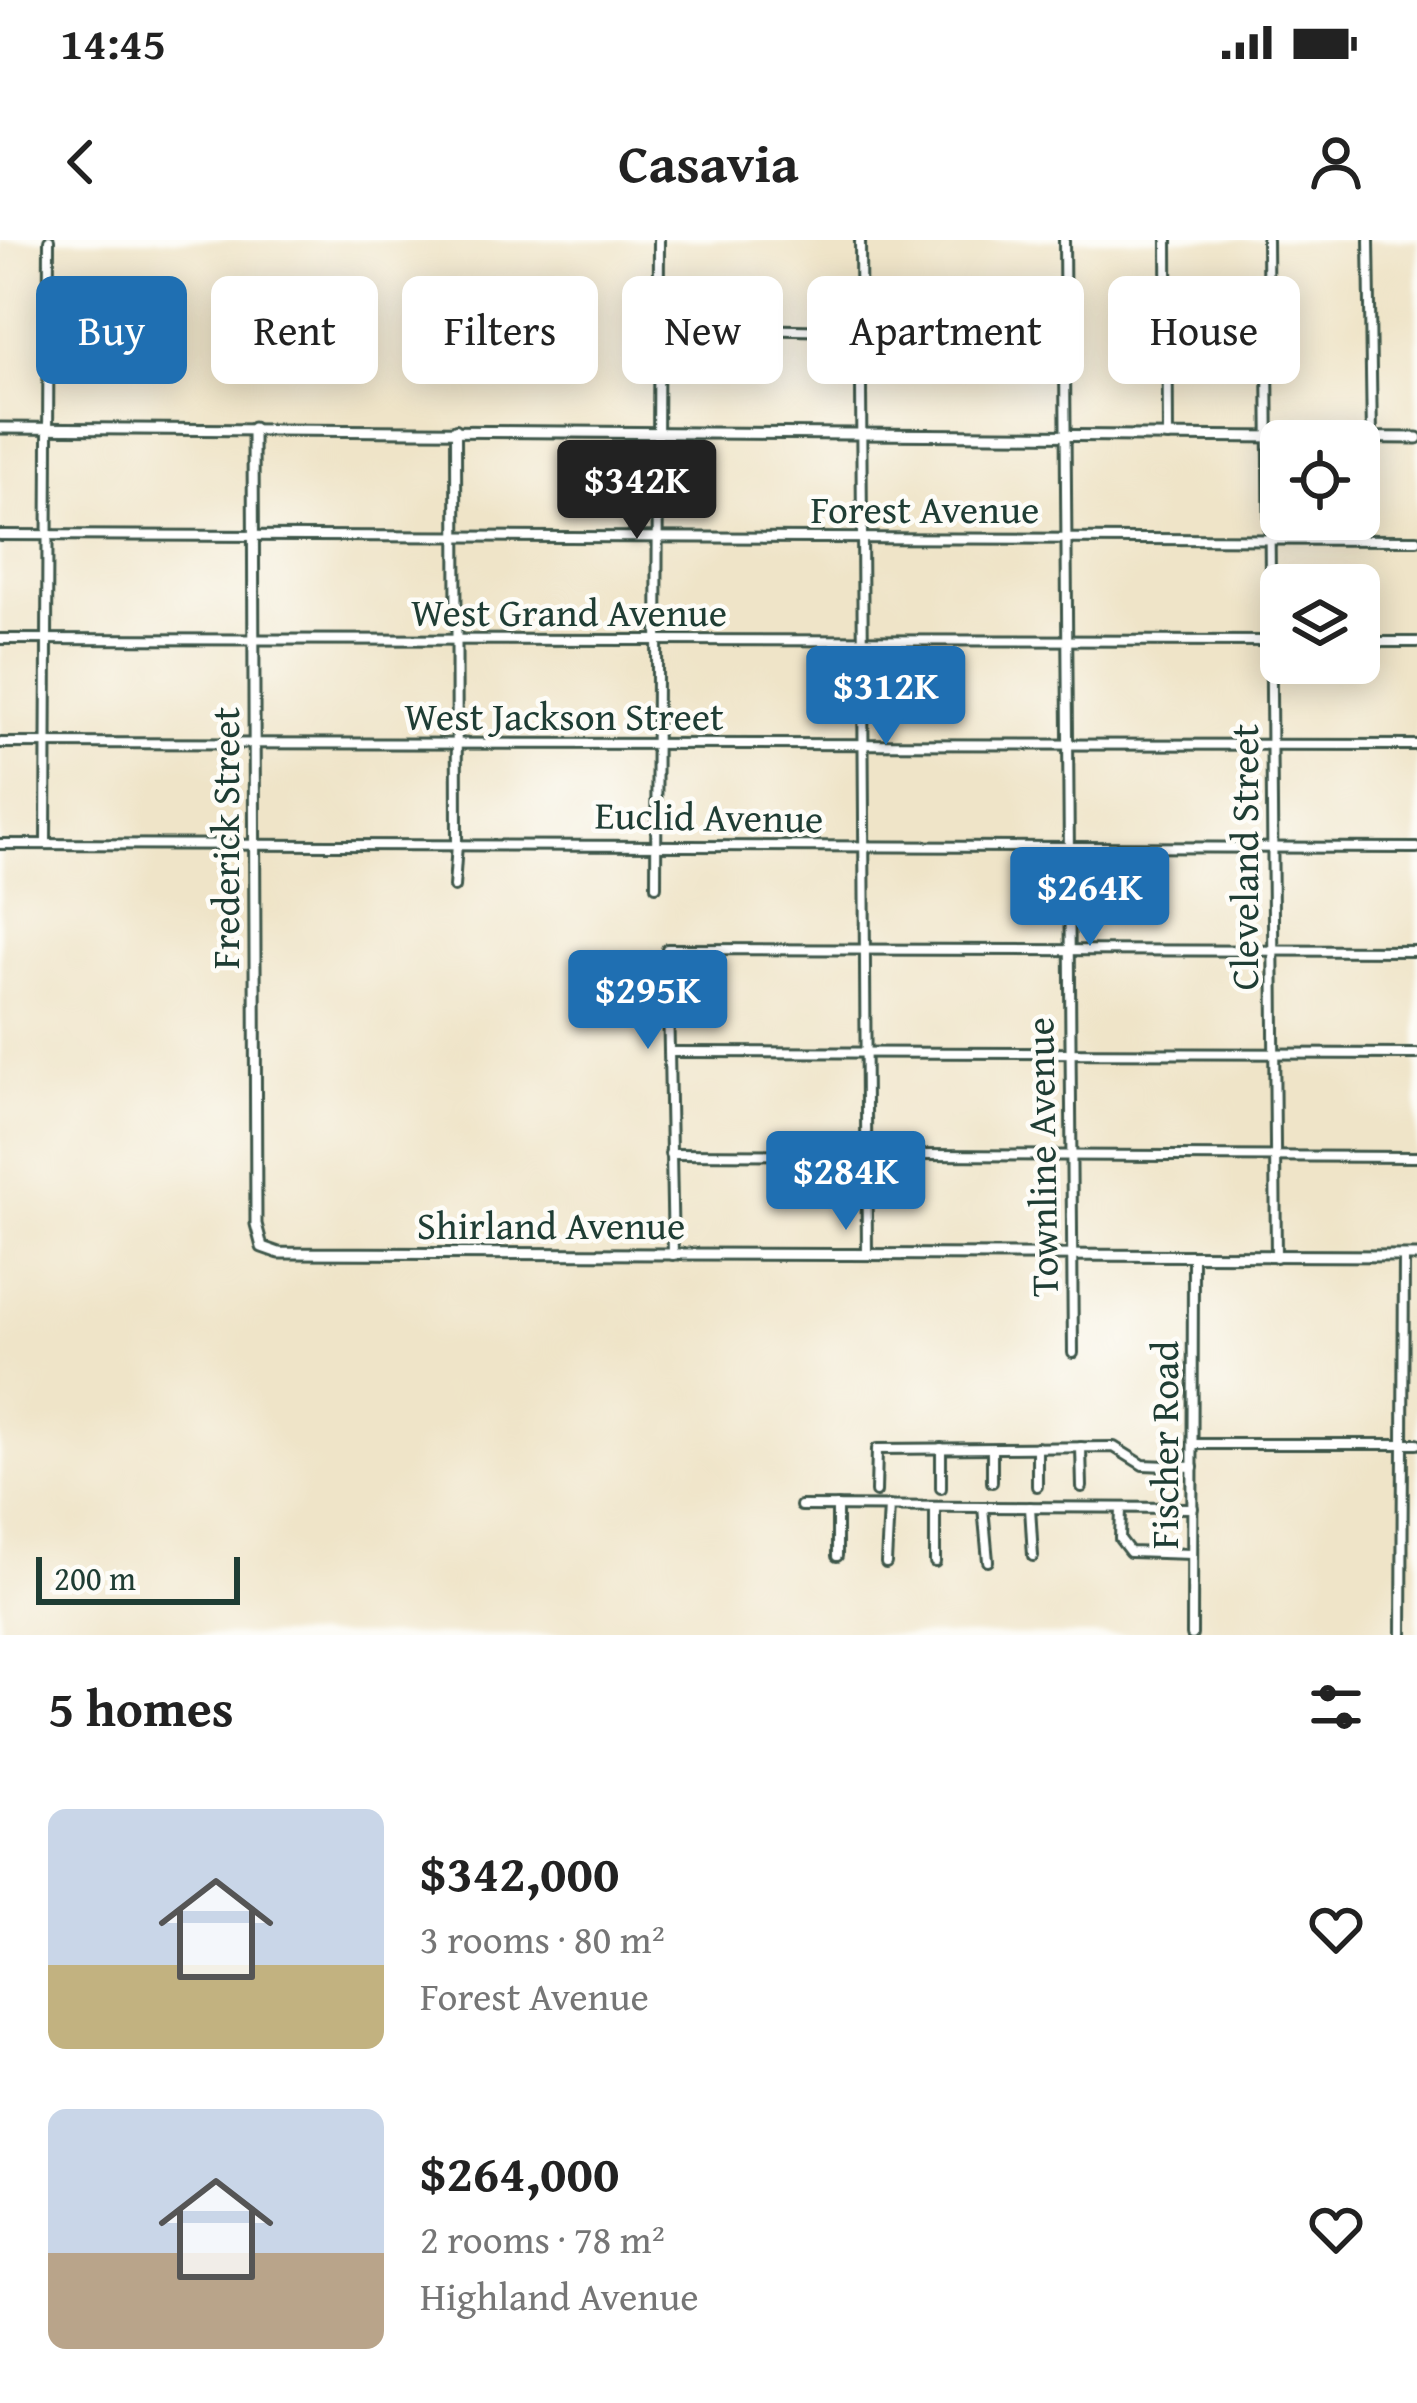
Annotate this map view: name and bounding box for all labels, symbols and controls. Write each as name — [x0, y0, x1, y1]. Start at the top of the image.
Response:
text: 14:45 — [60, 10, 166, 75]
text: Casavia — [618, 123, 799, 202]
icon: back — [48, 129, 114, 195]
icon: person — [1303, 129, 1369, 195]
chip: Buy — [36, 276, 187, 384]
chip: Rent — [211, 276, 378, 384]
chip: Filters — [402, 276, 598, 384]
chip: New — [622, 276, 783, 384]
chip: Apartment — [807, 276, 1084, 384]
chip: House — [1108, 276, 1300, 384]
map controls — [1260, 420, 1380, 684]
button: locate — [1260, 420, 1380, 540]
pin: $342K — [553, 440, 721, 542]
text: $342K — [584, 450, 690, 507]
street label: Forest Avenue — [811, 480, 1039, 537]
button: layers — [1260, 564, 1380, 684]
street label: West Grand Avenue — [411, 583, 727, 640]
pin: $312K — [802, 646, 970, 748]
text: $312K — [833, 656, 939, 713]
street label: West Jackson Street — [404, 687, 724, 744]
street label: Frederick Street — [196, 706, 253, 969]
street label: Cleveland Street — [1215, 723, 1272, 990]
street label: Euclid Avenue — [594, 786, 824, 846]
pin: $264K — [1006, 847, 1174, 949]
text: $264K — [1037, 857, 1143, 914]
pin: $295K — [564, 950, 732, 1052]
text: $295K — [595, 960, 701, 1017]
street label: Townline Avenue — [1010, 1017, 1072, 1297]
pin: $284K — [762, 1131, 930, 1233]
text: $284K — [793, 1141, 899, 1198]
street label: Shirland Avenue — [417, 1196, 685, 1253]
street label: Fischer Road — [1135, 1341, 1192, 1549]
scale bar — [36, 1551, 240, 1604]
text: 200 m — [54, 1554, 136, 1602]
text: 5 homes — [48, 1670, 234, 1745]
icon: filters — [1303, 1674, 1369, 1740]
text: $342,000 — [420, 1835, 619, 1910]
icon: home — [144, 1857, 288, 2001]
icon: heart — [1303, 1896, 1369, 1962]
text: 3 rooms · 80 m² — [420, 1910, 665, 1967]
text: Forest Avenue — [420, 1967, 649, 2024]
text: $264,000 — [420, 2135, 619, 2210]
icon: home — [144, 2157, 288, 2301]
icon: heart — [1303, 2196, 1369, 2262]
text: 2 rooms · 78 m² — [420, 2210, 665, 2267]
text: Highland Avenue — [420, 2267, 699, 2324]

